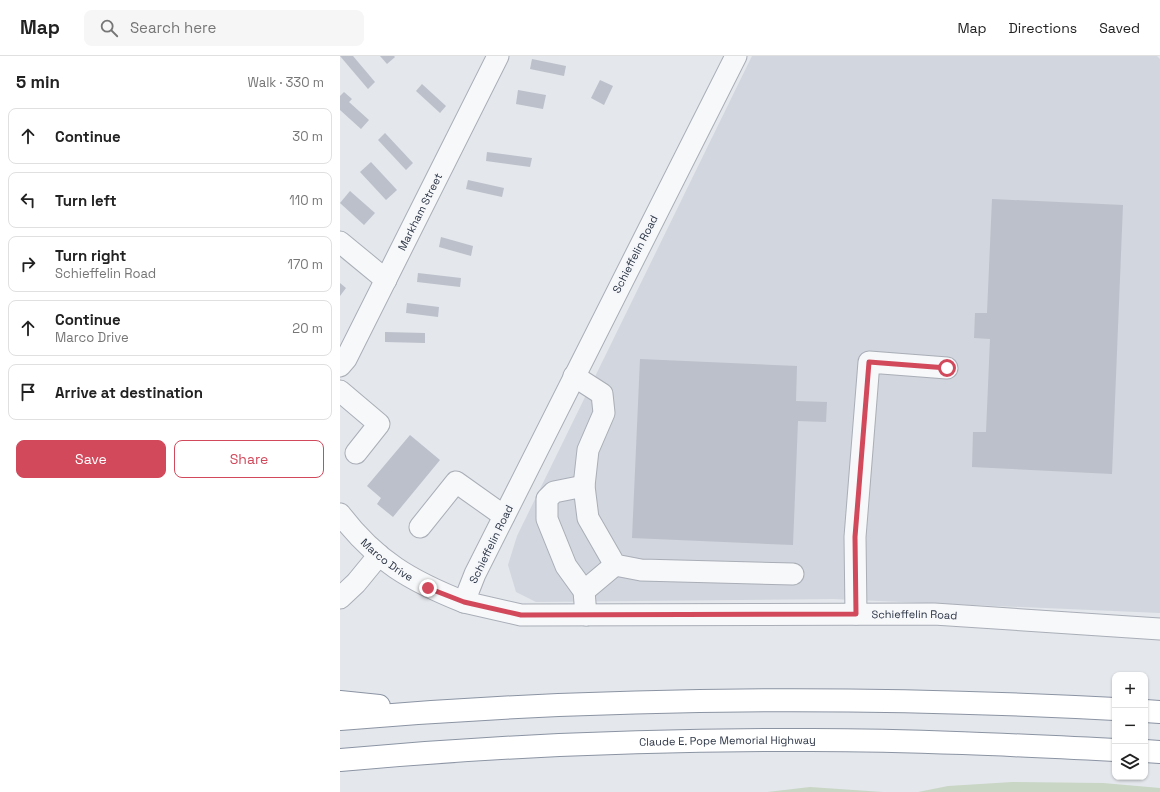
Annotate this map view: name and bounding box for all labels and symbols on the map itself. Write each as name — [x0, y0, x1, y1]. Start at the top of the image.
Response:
street label: Markham Street — [395, 171, 445, 253]
street label: Schieffelin Road — [609, 213, 661, 295]
route start — [938, 359, 956, 377]
street label: Schieffelin Road — [466, 502, 516, 586]
street label: Marco Drive — [358, 535, 416, 584]
route end — [419, 579, 437, 597]
street label: Schieffelin Road — [872, 607, 958, 623]
street label: Claude E. Pope Memorial Highway — [639, 733, 816, 749]

